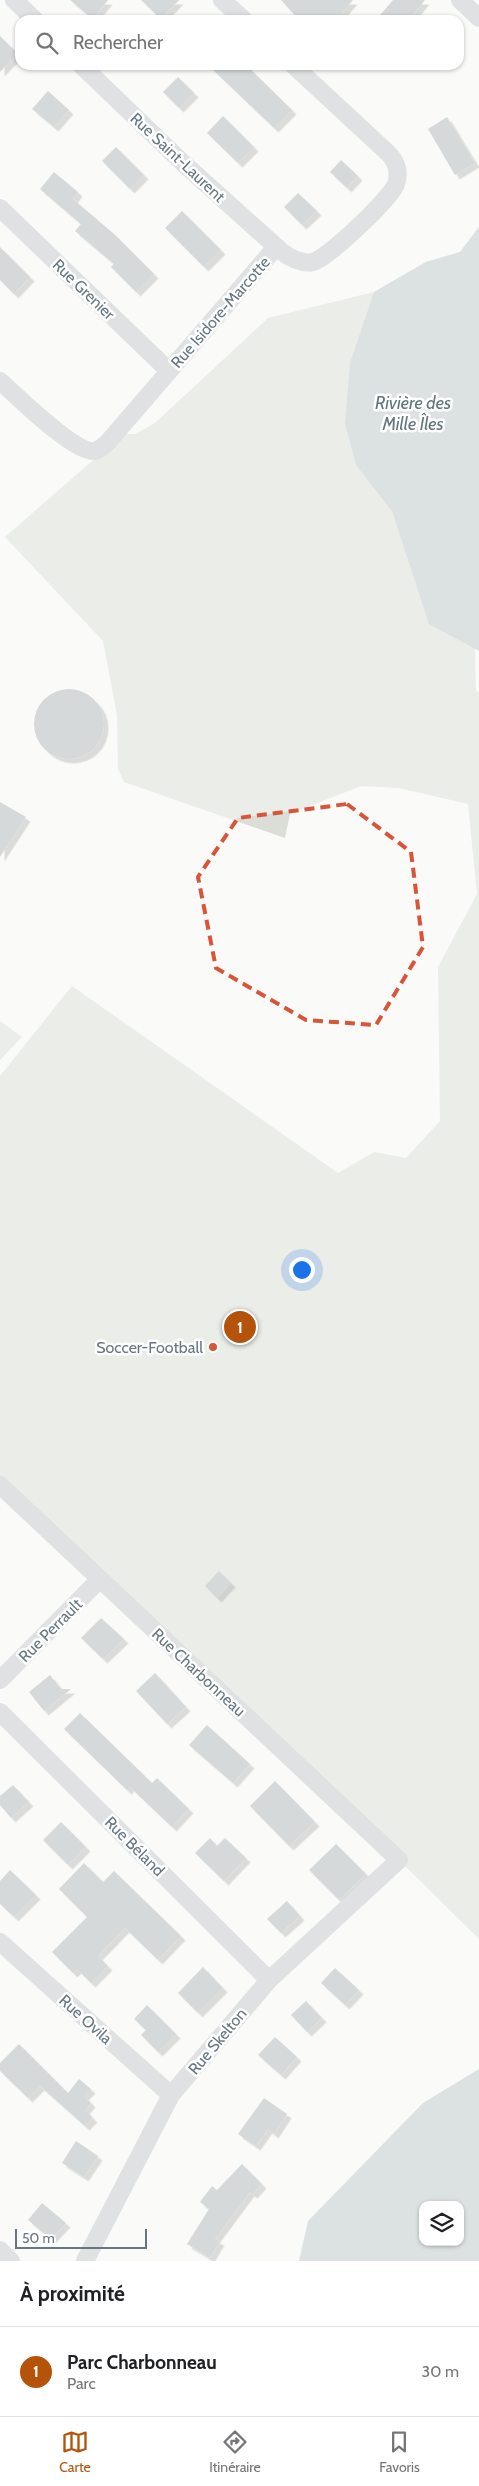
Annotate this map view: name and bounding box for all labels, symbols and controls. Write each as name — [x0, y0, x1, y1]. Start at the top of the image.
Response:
search box — [15, 15, 464, 70]
icon: search — [33, 29, 61, 57]
text: Rechercher — [73, 31, 163, 54]
street label: Rue Saint-Laurent — [126, 109, 229, 206]
street label: Rue Isidore-Marcotte — [167, 253, 274, 372]
street label: Rue Grenier — [49, 255, 119, 324]
water label: Rivière des Mille Îles — [375, 392, 451, 435]
your location — [289, 1257, 315, 1283]
pin: 1 — [224, 1308, 256, 1346]
place label: Soccer-Football — [96, 1338, 203, 1357]
marker: Soccer-Football — [207, 1341, 219, 1353]
street label: Rue Perrault — [15, 1594, 86, 1666]
street label: Rue Charbonneau — [148, 1624, 249, 1720]
street label: Rue Béland — [101, 1813, 168, 1880]
street label: Rue Ovila — [55, 1991, 116, 2048]
street label: Rue Skelton — [184, 2004, 251, 2078]
map controls — [419, 2201, 464, 2246]
button: layers — [419, 2201, 464, 2246]
scale bar — [15, 2226, 148, 2249]
text: 50 m — [22, 2229, 55, 2247]
text: À proximité — [20, 2281, 125, 2306]
text: Parc Charbonneau — [67, 2351, 217, 2374]
text: 1 — [33, 2362, 39, 2381]
text: 30 m — [422, 2362, 459, 2381]
text: Parc — [67, 2374, 96, 2393]
tab: Carte — [59, 2428, 91, 2476]
tab: Itinéraire — [209, 2428, 261, 2476]
tab: Favoris — [379, 2428, 420, 2476]

